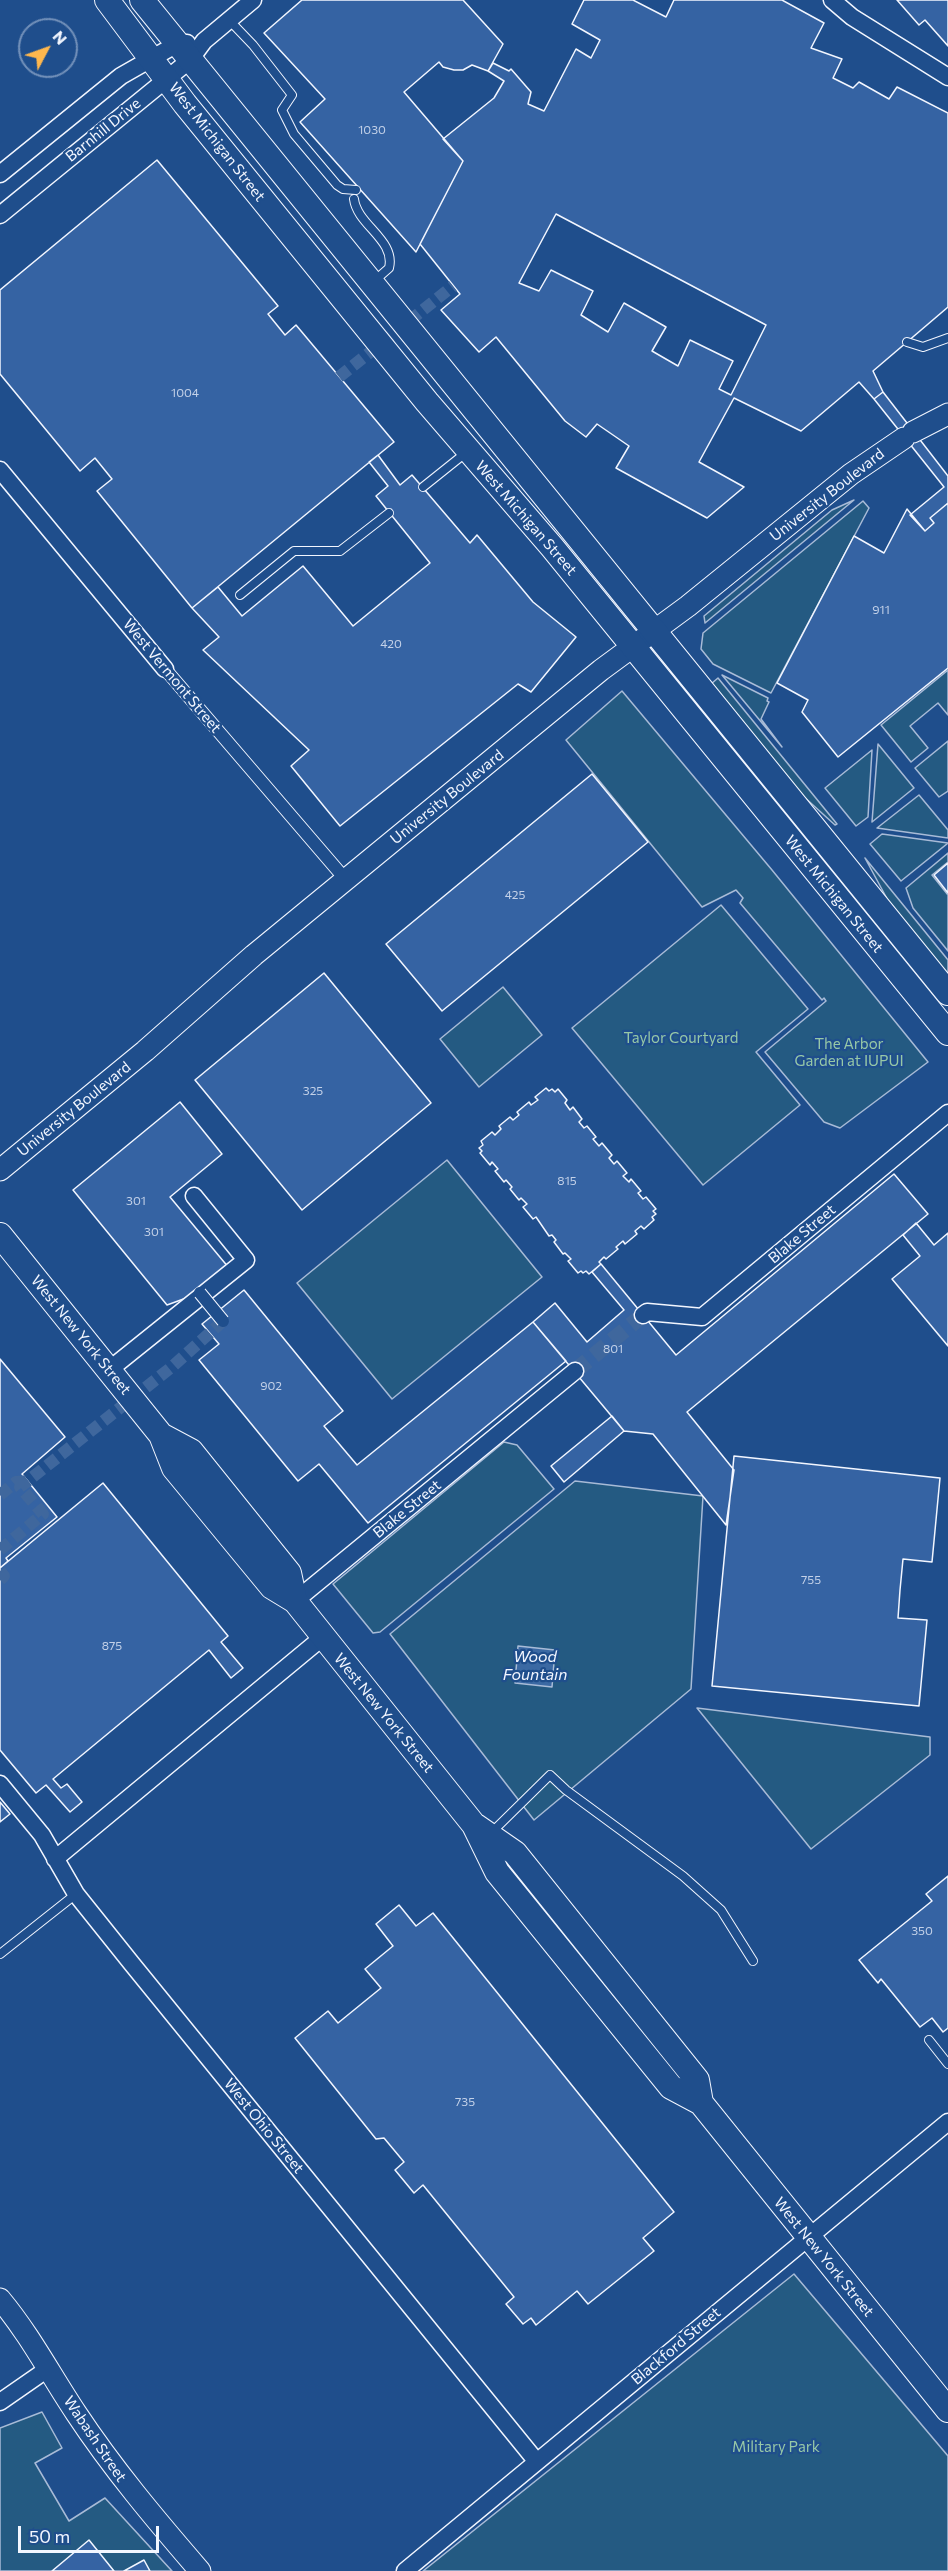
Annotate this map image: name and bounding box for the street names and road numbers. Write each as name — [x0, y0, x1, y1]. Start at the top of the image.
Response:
street label: West Michigan Street — [165, 79, 269, 205]
street label: Barnhill Drive — [62, 94, 144, 166]
street label: University Boulevard — [766, 445, 888, 545]
street label: West Michigan Street — [471, 457, 581, 579]
street label: West Vermont Street — [119, 615, 225, 737]
street label: University Boulevard — [387, 746, 507, 848]
street label: West Michigan Street — [781, 832, 887, 956]
street label: University Boulevard — [14, 1058, 134, 1160]
street label: Blake Street — [765, 1201, 839, 1267]
street label: West New York Street — [27, 1272, 135, 1398]
street label: Blake Street — [369, 1476, 445, 1542]
street label: West New York Street — [330, 1650, 438, 1776]
street label: West Ohio Street — [220, 2075, 308, 2177]
street label: West New York Street — [770, 2194, 878, 2320]
street label: Blackford Street — [628, 2303, 724, 2389]
street label: Wabash Street — [60, 2393, 130, 2485]

